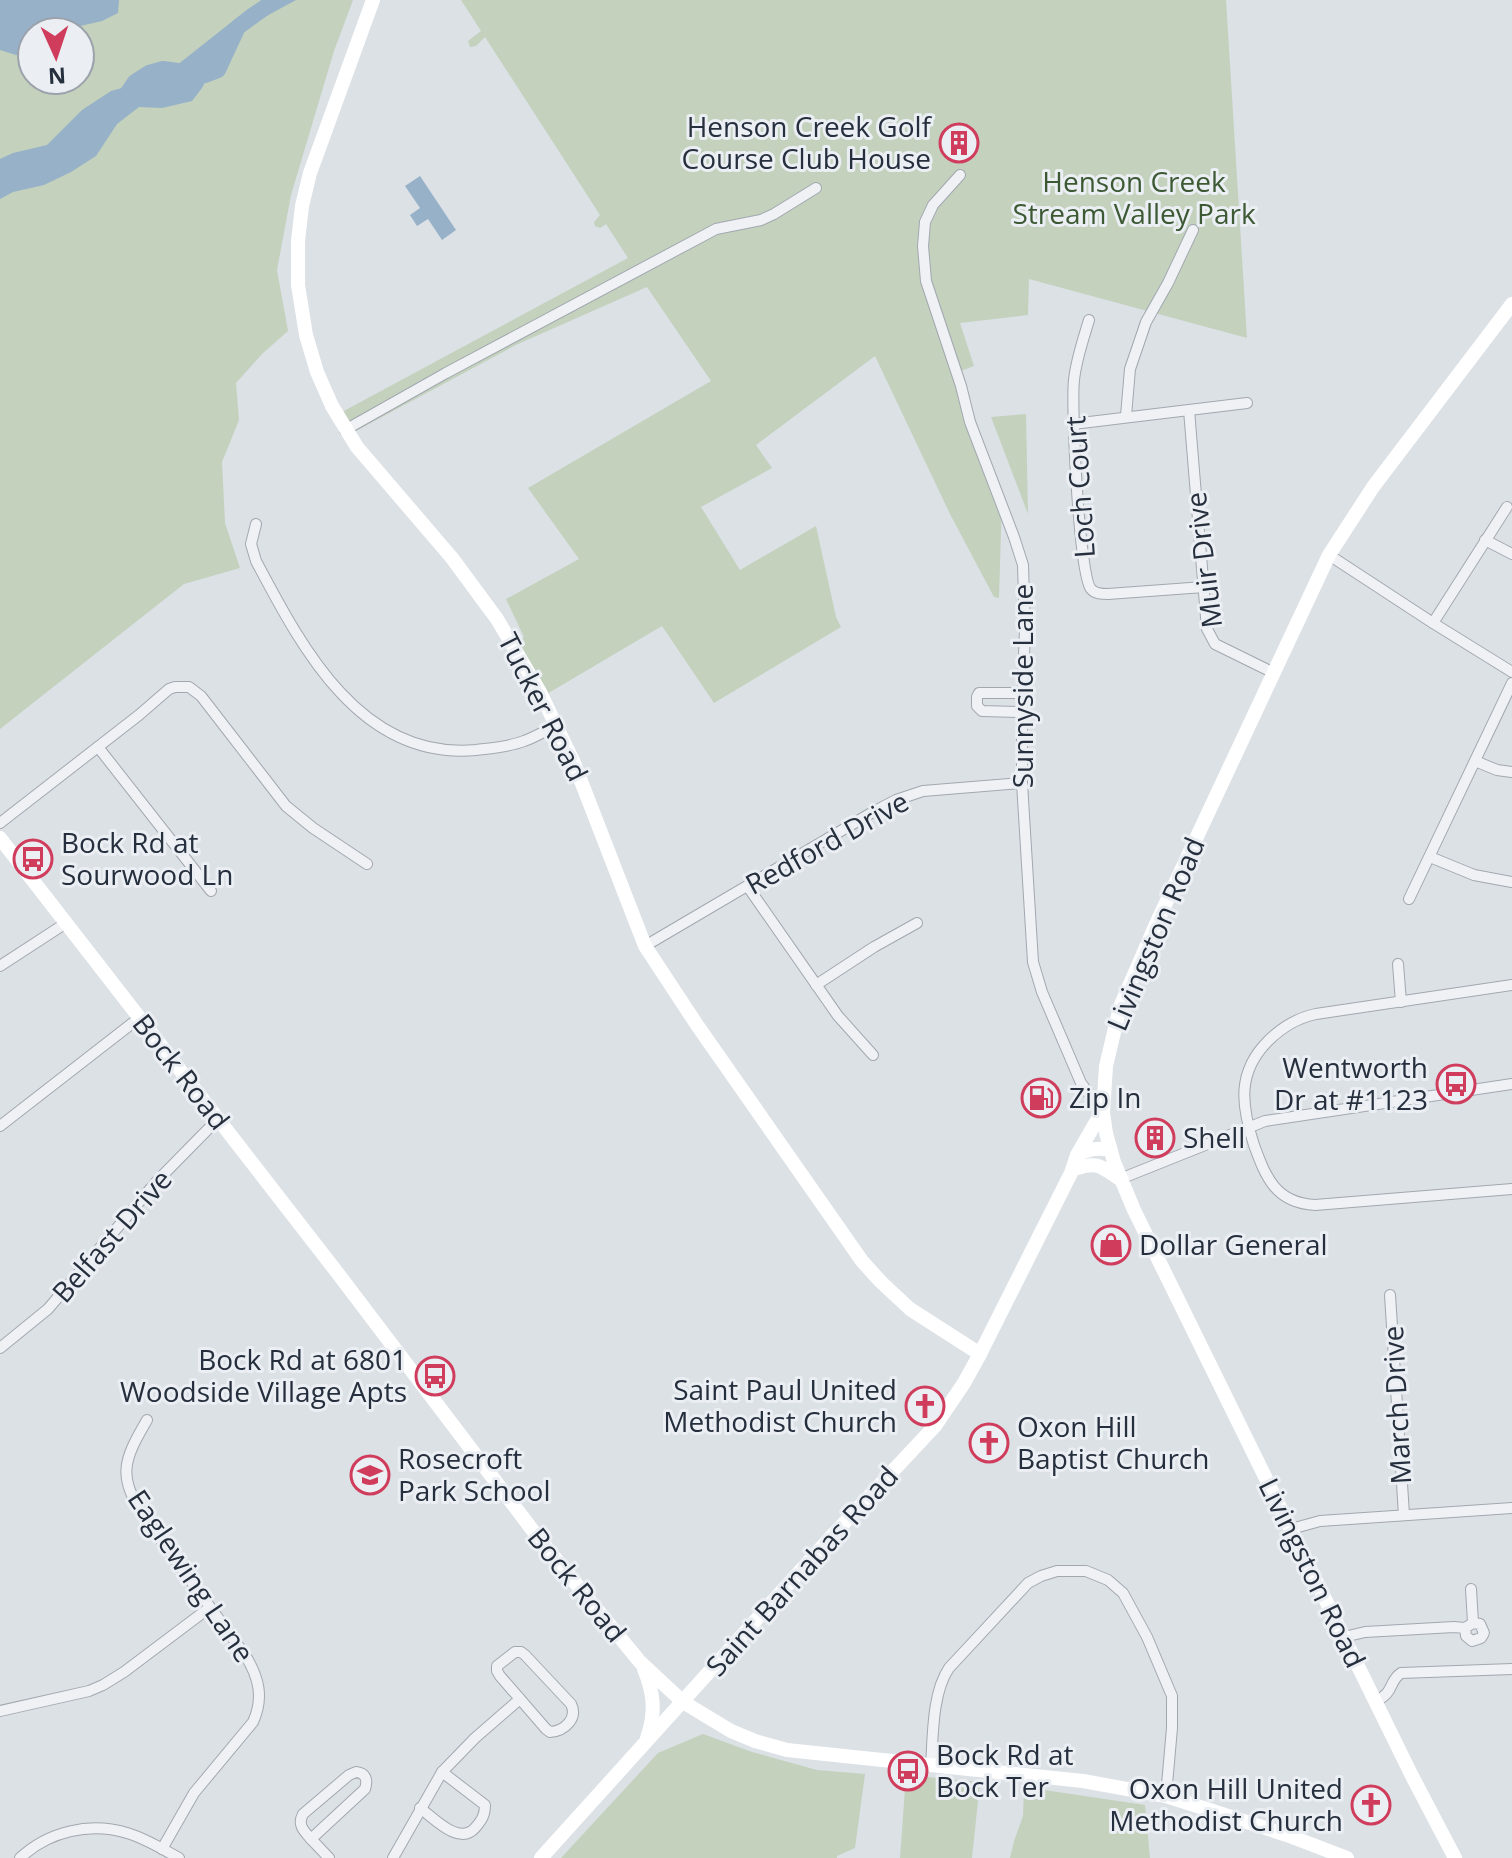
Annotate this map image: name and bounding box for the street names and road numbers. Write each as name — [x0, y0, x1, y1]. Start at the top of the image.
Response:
street label: Loch Court — [1055, 415, 1103, 559]
street label: Muir Drive — [1176, 490, 1230, 630]
street label: Sunnyside Lane — [1003, 584, 1041, 788]
street label: Tucker Road — [490, 626, 598, 787]
street label: Redford Drive — [738, 782, 915, 903]
street label: Livingston Road — [1097, 831, 1213, 1036]
street label: Bock Road — [125, 1006, 239, 1137]
street label: Belfast Drive — [43, 1161, 180, 1310]
street label: March Drive — [1373, 1325, 1419, 1485]
street label: Saint Barnabas Road — [697, 1457, 906, 1684]
street label: Livingston Road — [1251, 1471, 1375, 1674]
street label: Eaglewing Lane — [120, 1482, 264, 1669]
street label: Bock Road — [520, 1519, 636, 1650]

